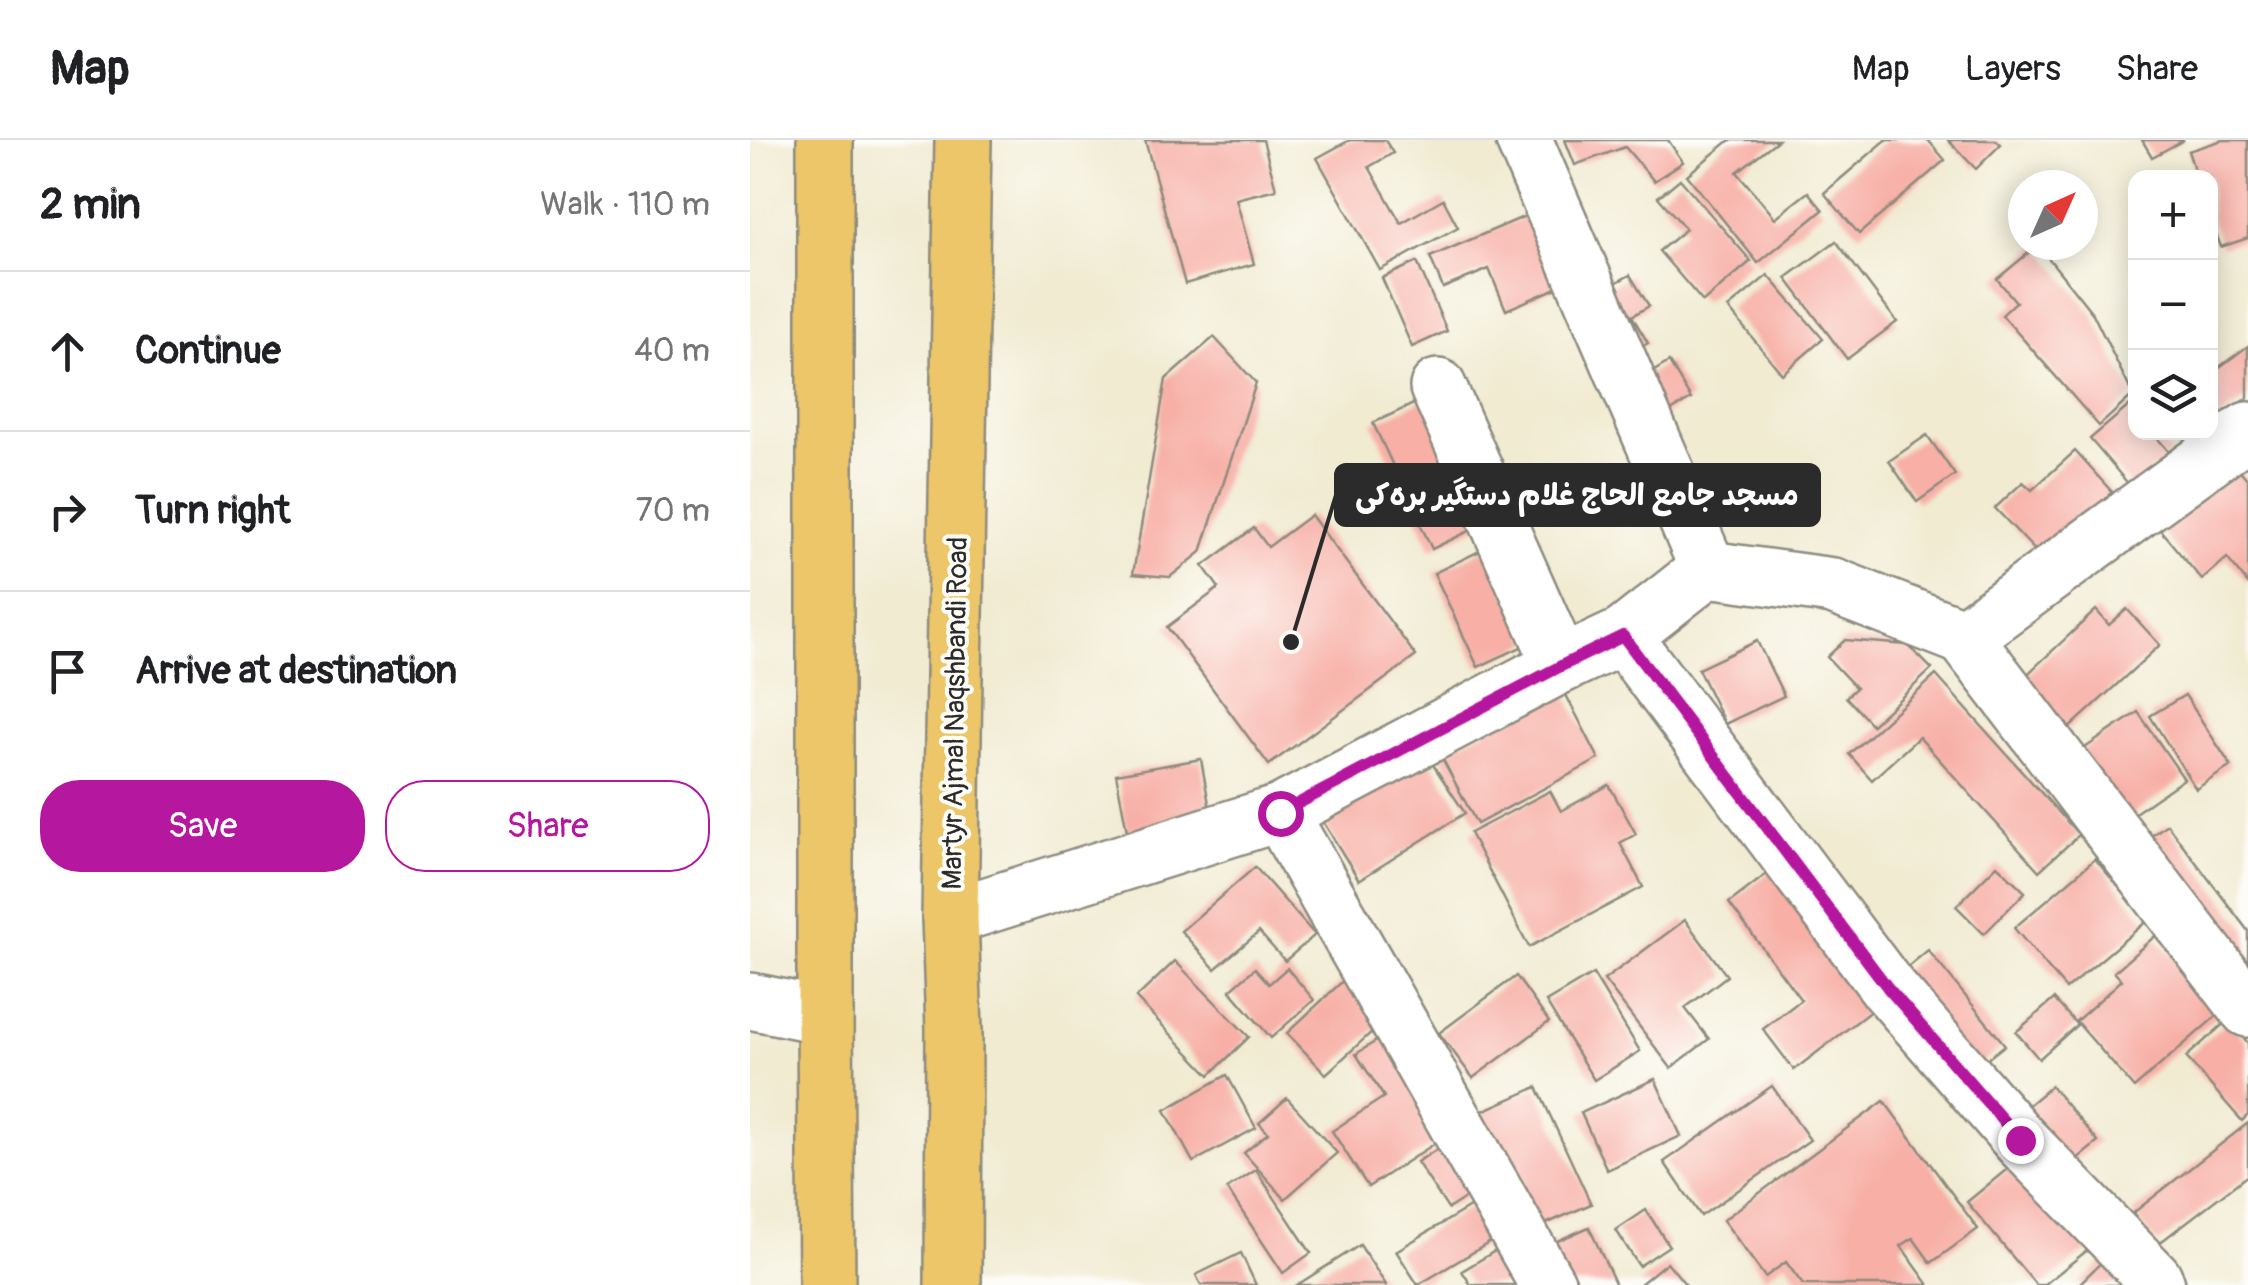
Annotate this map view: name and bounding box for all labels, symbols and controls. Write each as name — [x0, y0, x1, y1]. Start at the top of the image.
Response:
text: Map — [50, 39, 130, 99]
text: Map — [1852, 47, 1910, 91]
text: Layers — [1965, 47, 2061, 91]
text: Share — [2116, 47, 2198, 91]
north arrow — [2008, 170, 2098, 260]
map controls — [2128, 170, 2218, 440]
button: + — [2128, 170, 2218, 260]
text: 2 min — [40, 179, 141, 231]
text: Walk · 110 m — [540, 185, 710, 225]
button: − — [2128, 260, 2218, 350]
icon: ahead — [40, 324, 95, 379]
text: Continue — [135, 327, 281, 375]
text: 40 m — [634, 331, 710, 371]
button: layers — [2128, 350, 2218, 440]
callout: مسجد جامع الحاج غلام دستگیر بره‌کی — [1336, 465, 1819, 525]
text: مسجد جامع الحاج غلام دستگیر بره‌کی — [1355, 476, 1799, 517]
icon: right — [40, 484, 95, 539]
text: Turn right — [135, 487, 290, 535]
text: 70 m — [636, 491, 710, 531]
street label: Martyr Ajmal Naqshbandi Road — [935, 536, 976, 890]
icon: arrive — [40, 644, 95, 699]
text: Arrive at destination — [135, 647, 457, 695]
button: Save — [40, 780, 365, 872]
button: Share — [385, 780, 710, 872]
route start — [1258, 791, 1304, 837]
route end — [1998, 1118, 2044, 1164]

